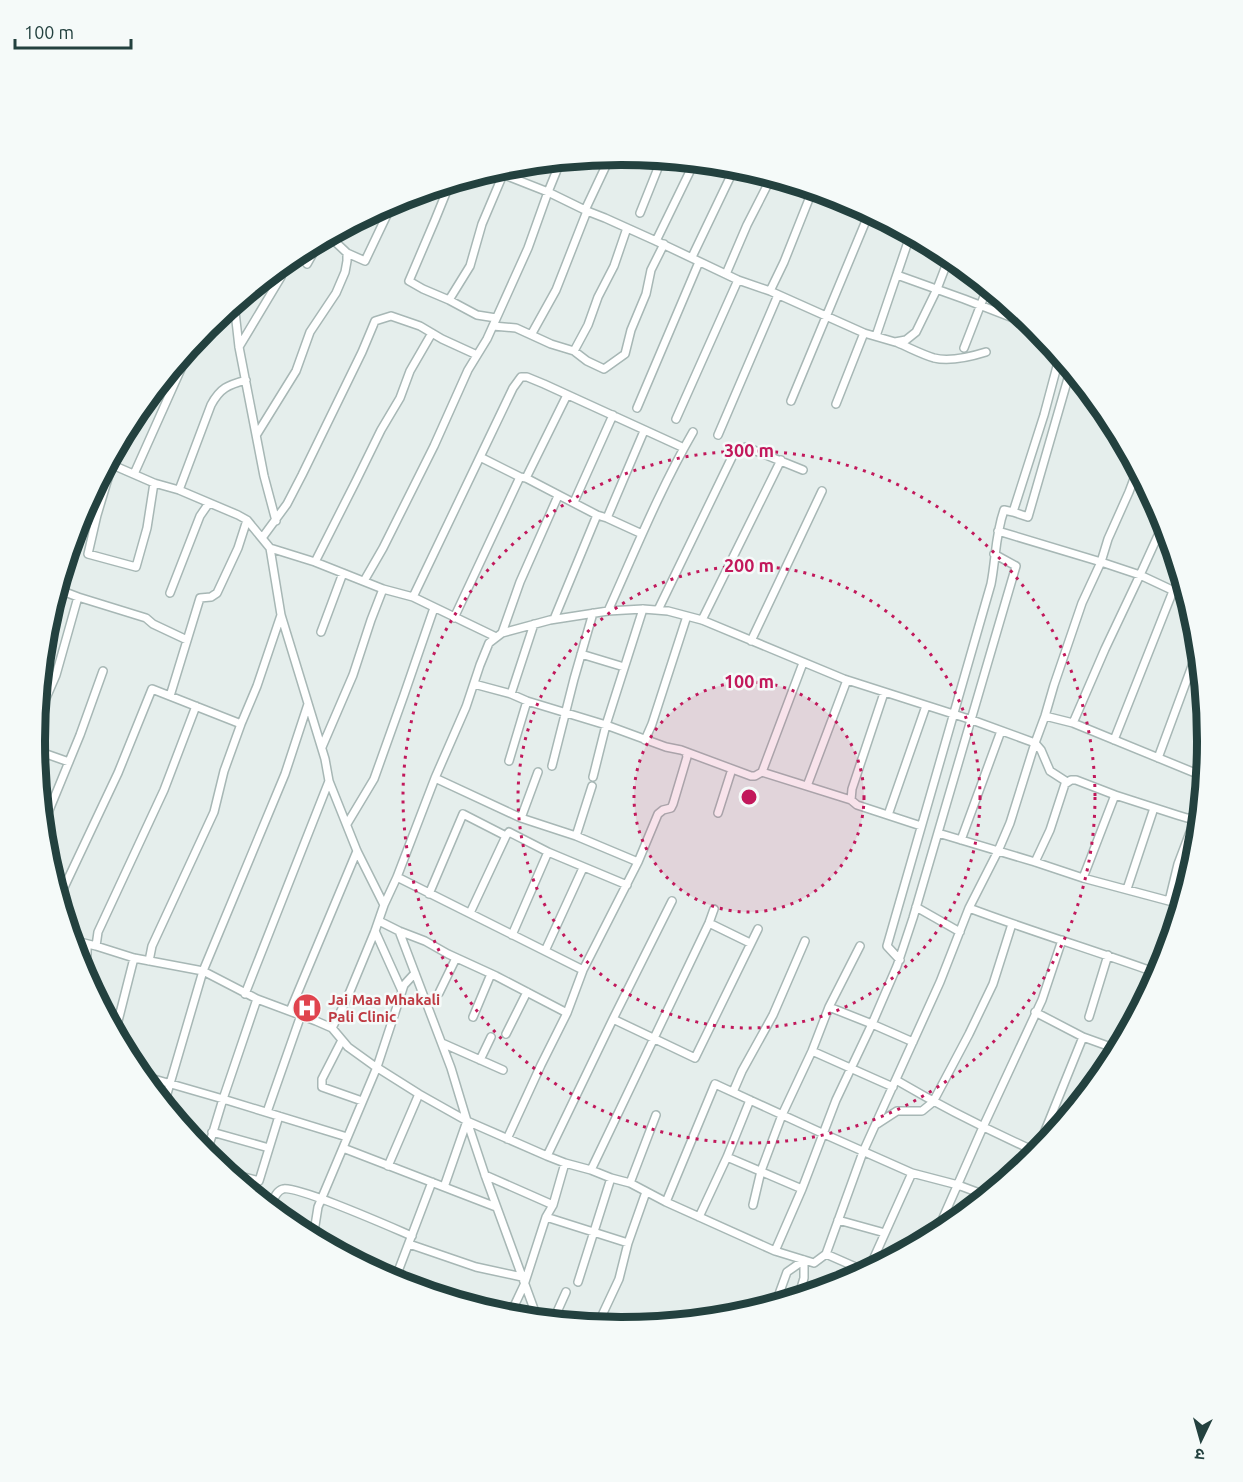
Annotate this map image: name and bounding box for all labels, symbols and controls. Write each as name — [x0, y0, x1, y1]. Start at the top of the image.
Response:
scale bar — [15, 12, 130, 50]
text: 100 m — [24, 22, 74, 42]
text: 300 m — [724, 440, 774, 460]
text: 200 m — [724, 555, 774, 575]
text: 100 m — [724, 671, 774, 691]
centre of rings — [739, 787, 759, 807]
place label: Jai Maa Mhakali Pali Clinic — [328, 991, 440, 1025]
hospital icon: Jai Maa Mhakali Pali Clinic — [291, 992, 323, 1024]
north arrow — [1171, 1410, 1231, 1470]
text: उ — [1194, 1446, 1205, 1464]

